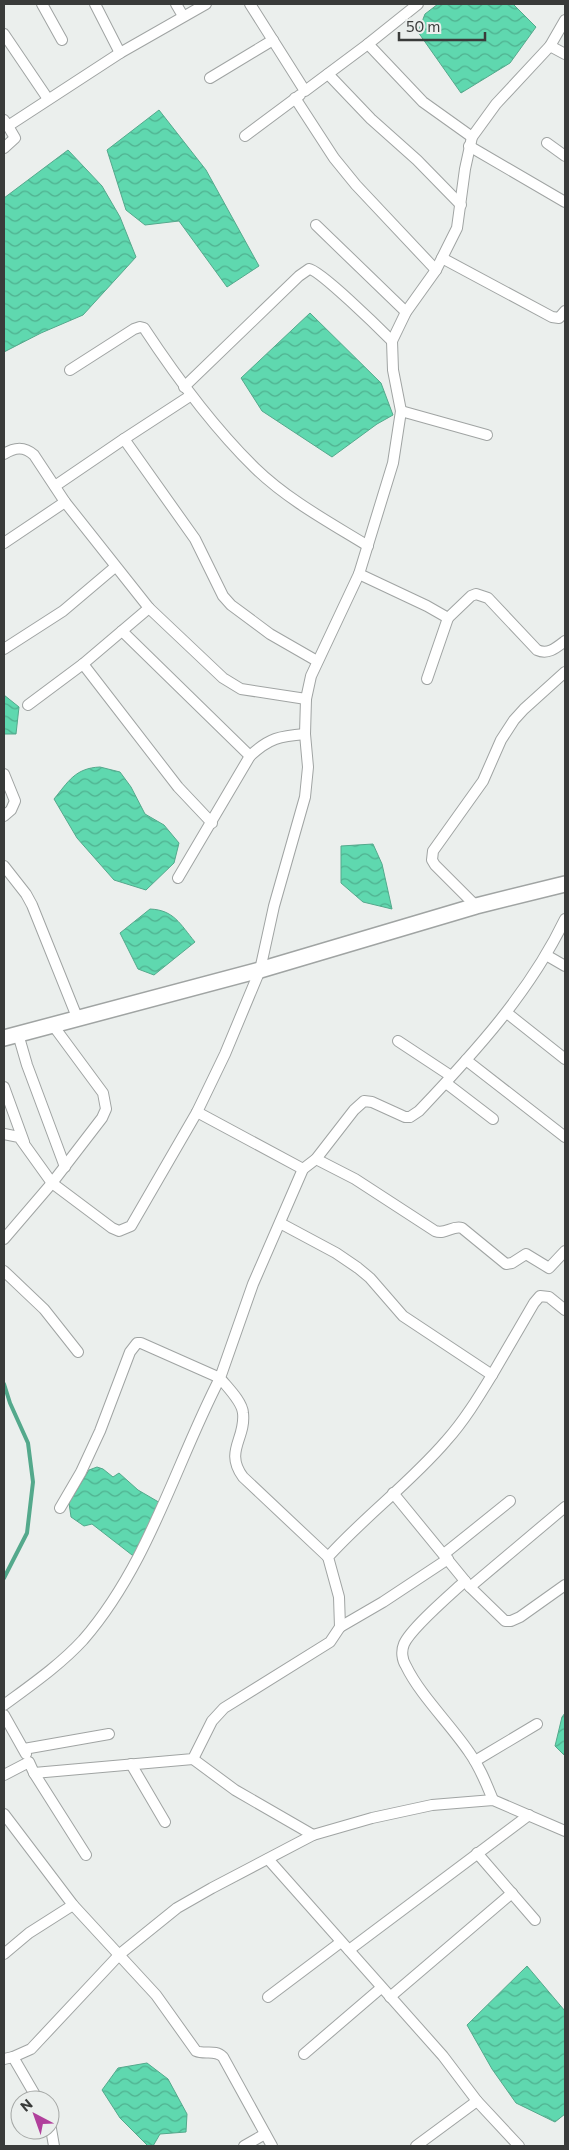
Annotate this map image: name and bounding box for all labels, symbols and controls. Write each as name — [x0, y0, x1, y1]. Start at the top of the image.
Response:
scale bar — [399, 10, 485, 42]
text: 50 m — [406, 17, 440, 35]
north arrow — [10, 2090, 60, 2140]
text: N — [17, 2095, 36, 2115]

